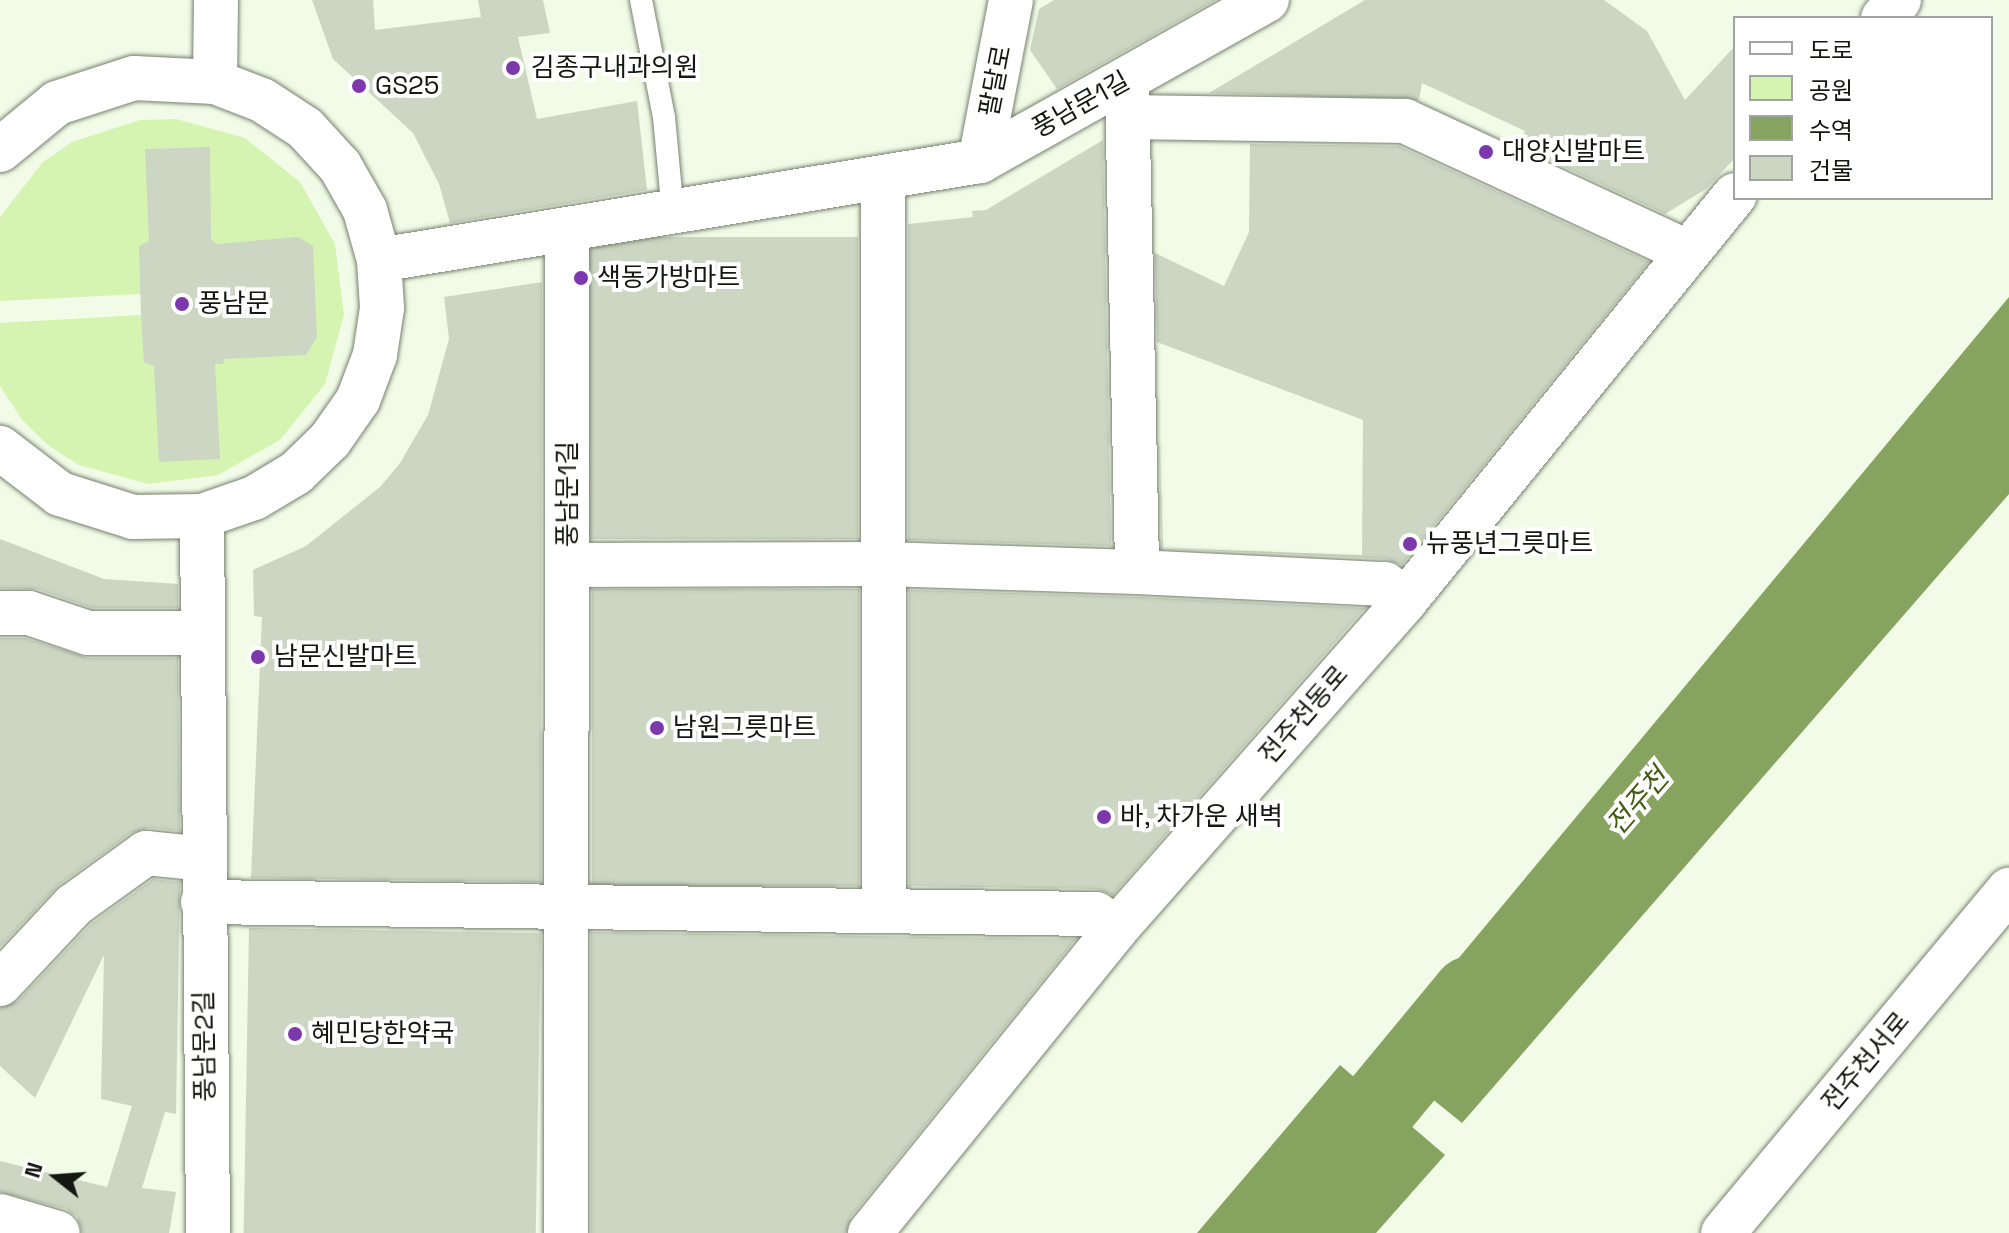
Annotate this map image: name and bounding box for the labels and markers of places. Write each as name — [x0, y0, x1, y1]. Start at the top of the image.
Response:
place label: 김종구내과의원 — [531, 52, 698, 84]
marker: 김종구내과의원 — [502, 57, 524, 79]
place label: GS25 — [375, 70, 439, 102]
marker: GS25 — [350, 77, 368, 95]
place label: 대양신발마트 — [1502, 136, 1646, 168]
marker: 대양신발마트 — [1477, 143, 1495, 161]
place label: 색동가방마트 — [597, 262, 741, 294]
marker: 색동가방마트 — [572, 269, 590, 287]
place label: 풍남문 — [198, 288, 270, 320]
marker: 풍남문 — [173, 295, 191, 313]
place label: 뉴풍년그릇마트 — [1426, 528, 1593, 560]
marker: 뉴풍년그릇마트 — [1401, 535, 1419, 553]
place label: 남문신발마트 — [274, 641, 418, 673]
marker: 남문신발마트 — [249, 648, 267, 666]
place label: 남원그릇마트 — [673, 712, 817, 744]
marker: 남원그릇마트 — [648, 719, 666, 737]
place label: 바, 차가운 새벽 — [1120, 801, 1283, 833]
marker: 바, 차가운 새벽 — [1095, 808, 1113, 826]
place label: 혜민당한약국 — [311, 1018, 455, 1050]
marker: 혜민당한약국 — [286, 1025, 304, 1043]

